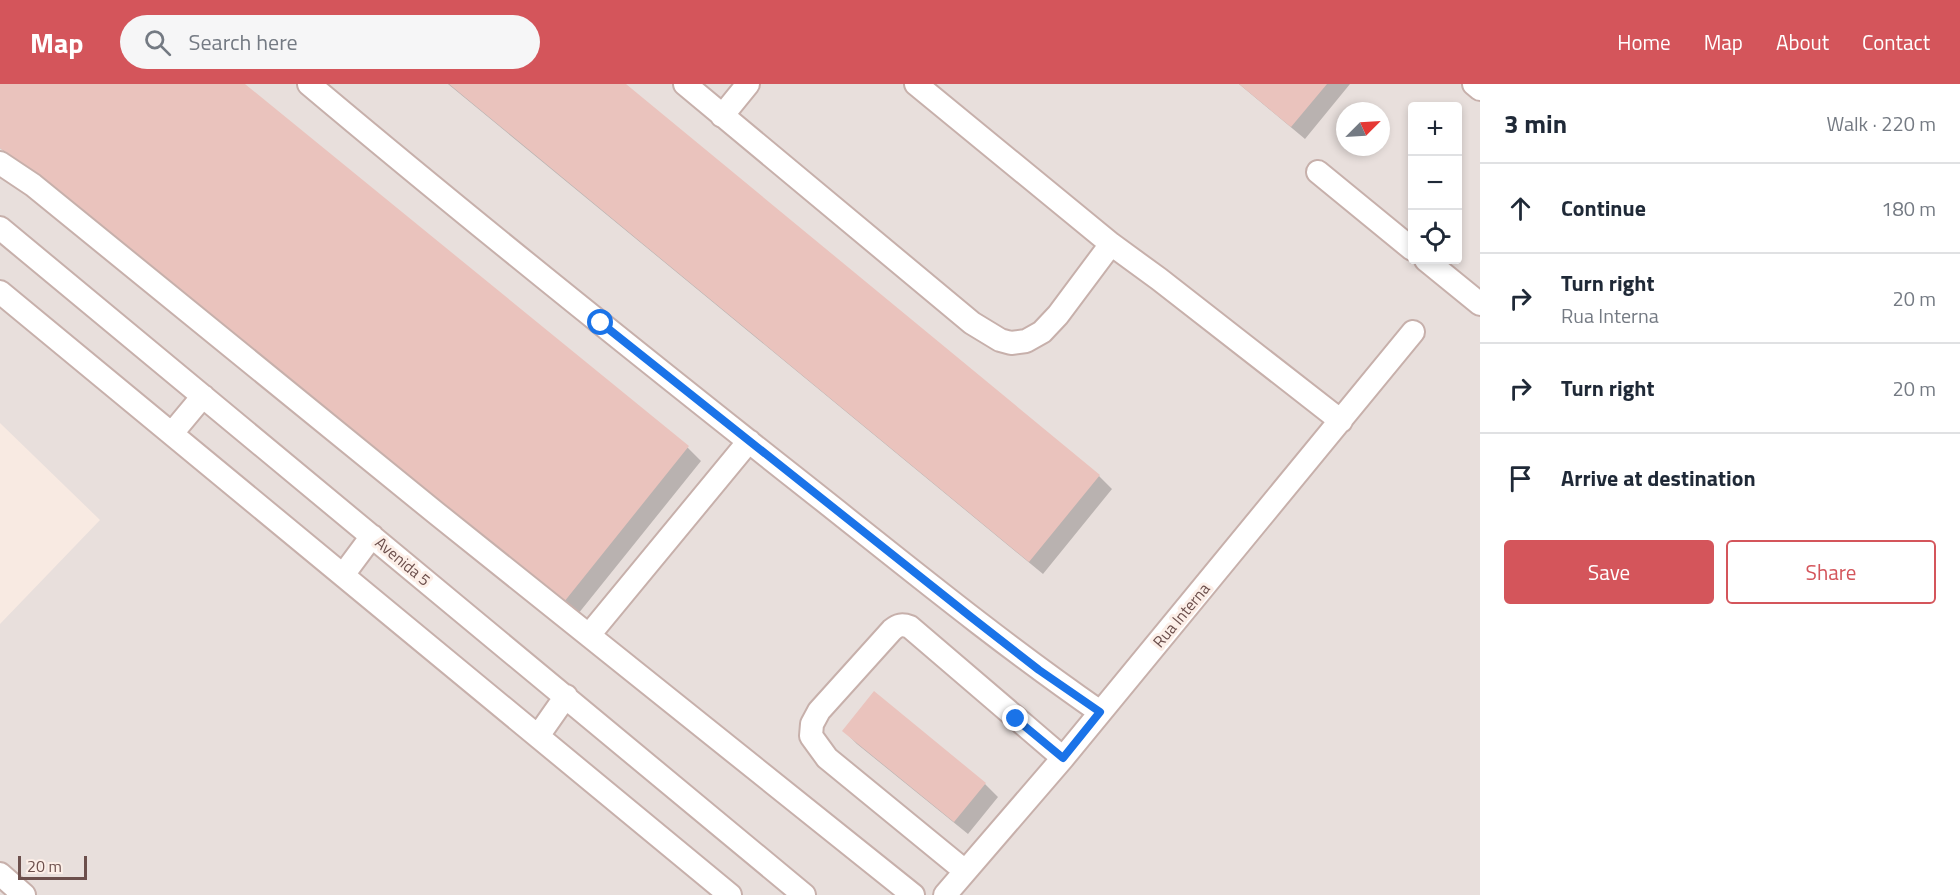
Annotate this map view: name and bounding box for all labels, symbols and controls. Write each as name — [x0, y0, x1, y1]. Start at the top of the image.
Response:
search box — [120, 15, 540, 69]
text: Map — [30, 21, 84, 64]
text: Search here — [189, 25, 298, 59]
icon: search — [141, 26, 174, 59]
text: Home — [1617, 26, 1671, 58]
text: Map — [1704, 26, 1743, 58]
text: About — [1776, 26, 1829, 58]
text: Contact — [1862, 26, 1930, 58]
north arrow — [1336, 102, 1390, 156]
map controls — [1408, 102, 1462, 264]
button: + — [1408, 102, 1462, 156]
text: 3 min — [1504, 104, 1567, 143]
text: Walk · 220 m — [1827, 108, 1936, 139]
button: − — [1408, 156, 1462, 210]
text: Continue — [1561, 191, 1646, 225]
icon: ahead — [1504, 192, 1537, 225]
text: 180 m — [1881, 193, 1936, 224]
button: locate — [1408, 210, 1462, 264]
text: Turn right — [1561, 266, 1655, 300]
icon: right — [1504, 282, 1537, 315]
text: 20 m — [1892, 283, 1936, 314]
text: Rua Interna — [1561, 300, 1659, 331]
route start — [587, 309, 613, 335]
text: Turn right — [1561, 371, 1655, 405]
icon: right — [1504, 372, 1537, 405]
text: 20 m — [1892, 373, 1936, 404]
text: Arrive at destination — [1561, 461, 1756, 495]
icon: arrive — [1504, 462, 1537, 495]
street label: Avenida 5 — [370, 531, 436, 591]
button: Save — [1504, 540, 1714, 604]
button: Share — [1726, 540, 1936, 604]
street label: Rua Interna — [1147, 577, 1215, 653]
route end — [1002, 705, 1028, 731]
scale bar — [18, 853, 87, 880]
text: 20 m — [27, 854, 62, 878]

